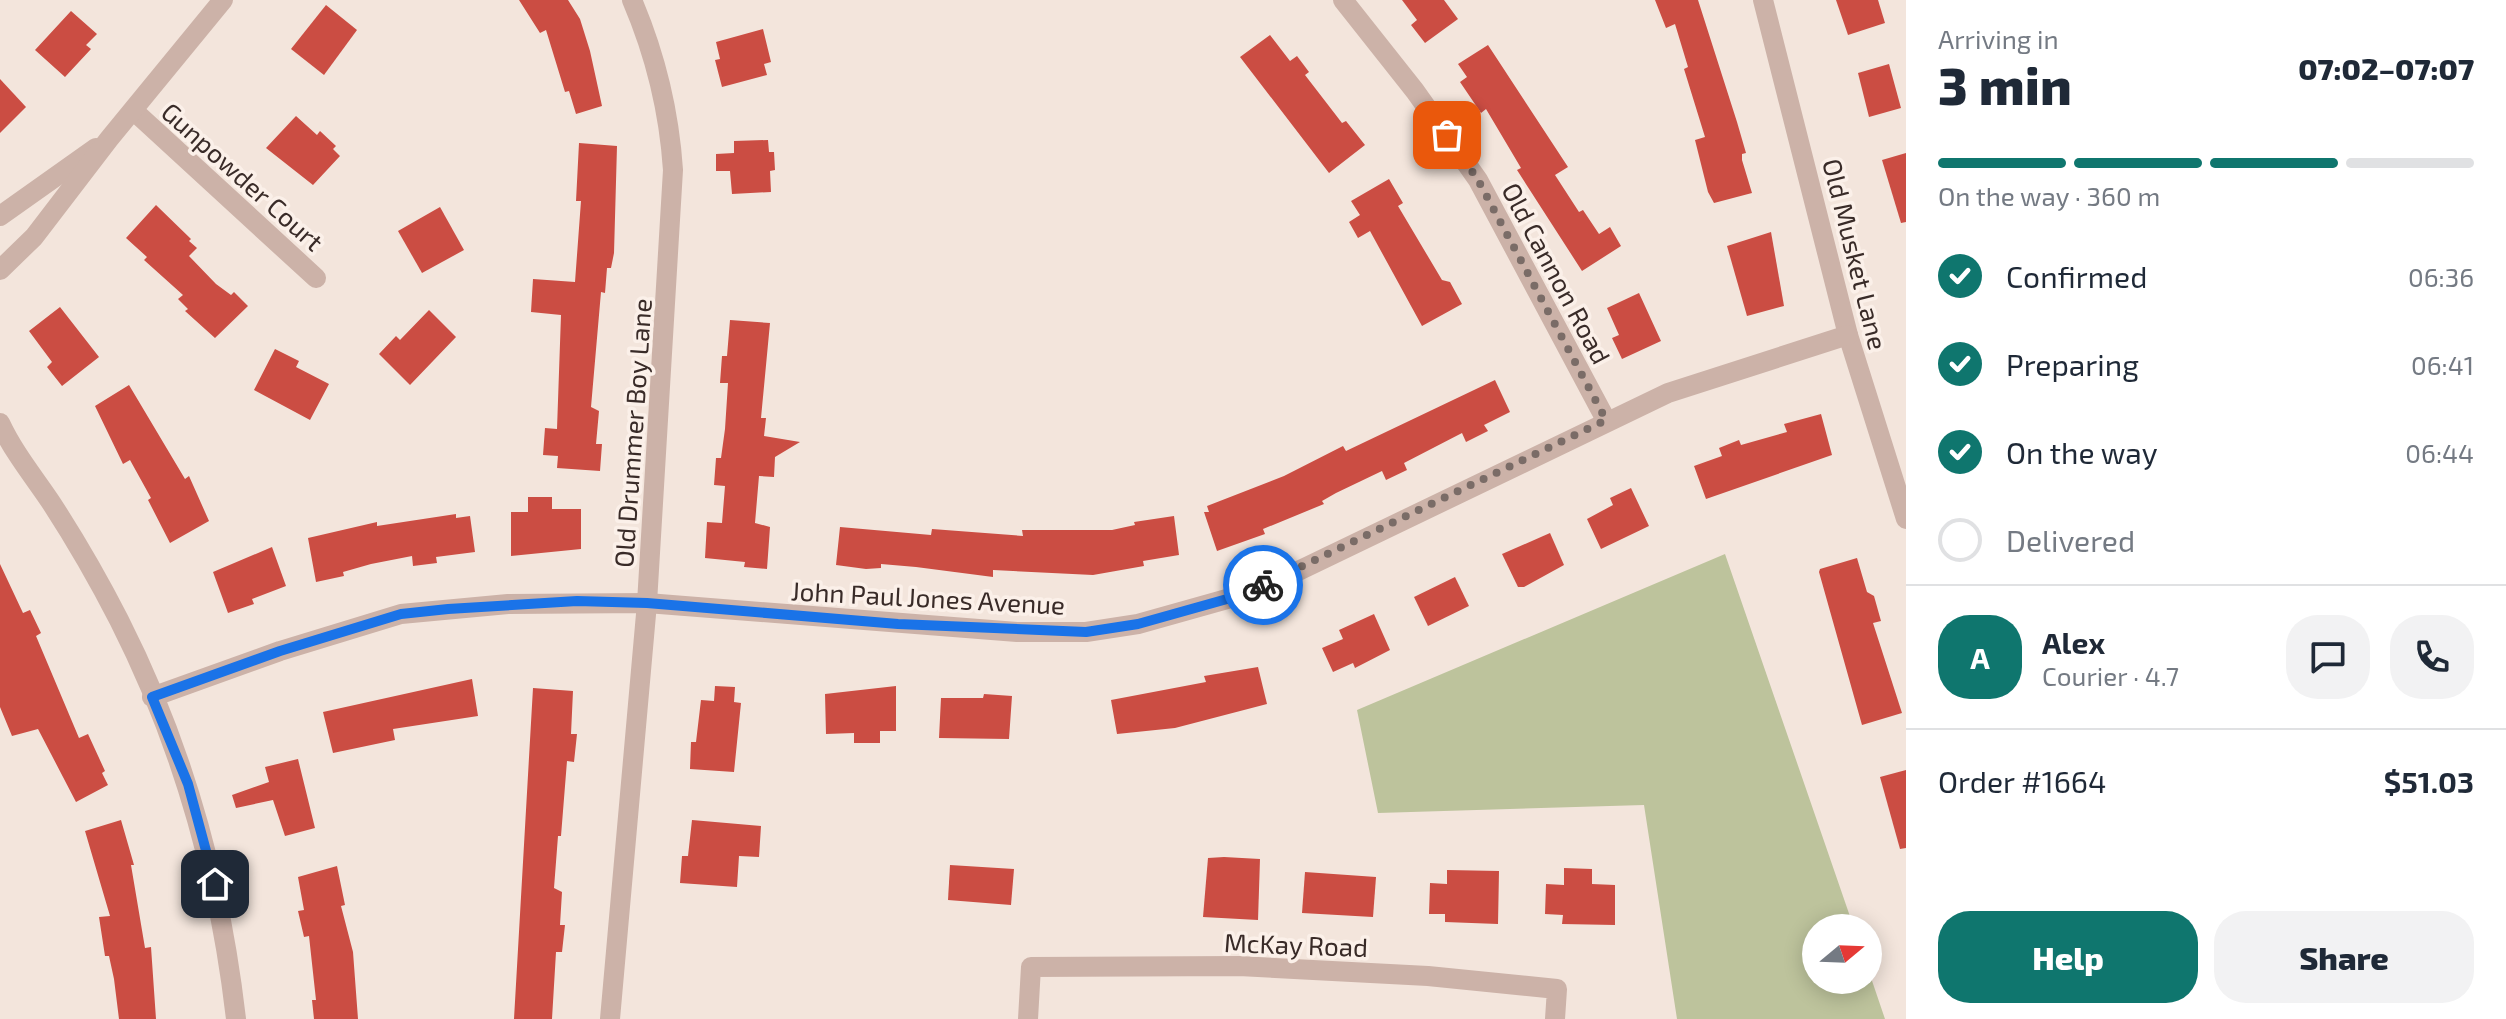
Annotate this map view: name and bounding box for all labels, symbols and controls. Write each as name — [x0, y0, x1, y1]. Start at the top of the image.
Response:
text: Arriving in — [1938, 23, 2059, 54]
text: 07:02–07:07 — [2298, 50, 2474, 86]
text: 3 min — [1938, 53, 2072, 115]
street label: Gunpowder Court — [156, 95, 330, 257]
pin — [1413, 101, 1481, 169]
icon: bag — [1425, 113, 1469, 157]
street label: Old Musket Lane — [1817, 155, 1895, 353]
street label: Old Cannon Road — [1496, 177, 1618, 369]
text: On the way · 360 m — [1938, 180, 2160, 211]
icon: check — [1938, 254, 1982, 298]
text: Confirmed — [2006, 258, 2147, 294]
text: 06:36 — [2408, 261, 2474, 292]
street label: Old Drummer Boy Lane — [607, 297, 657, 569]
icon: check — [1938, 342, 1982, 386]
text: Preparing — [2006, 346, 2139, 382]
text: 06:41 — [2411, 349, 2474, 380]
icon: check — [1938, 430, 1982, 474]
text: On the way — [2006, 434, 2158, 470]
text: 06:44 — [2405, 437, 2474, 468]
text: Delivered — [2006, 522, 2135, 558]
courier — [1223, 545, 1303, 625]
icon: bike — [1241, 563, 1285, 607]
street label: John Paul Jones Avenue — [790, 574, 1066, 620]
button: chat — [2286, 615, 2370, 699]
button: phone — [2390, 615, 2474, 699]
text: Alex — [2042, 624, 2105, 660]
text: A — [1970, 639, 1990, 675]
text: Courier · 4.7 — [2042, 660, 2179, 691]
text: Order #1664 — [1938, 763, 2106, 799]
text: $51.03 — [2384, 763, 2474, 799]
pin — [181, 850, 249, 918]
icon: home — [193, 862, 237, 906]
button: Help — [1938, 911, 2198, 1003]
button: Share — [2214, 911, 2474, 1003]
north arrow — [1802, 914, 1882, 994]
map controls — [1802, 914, 1882, 994]
street label: McKay Road — [1223, 926, 1369, 962]

